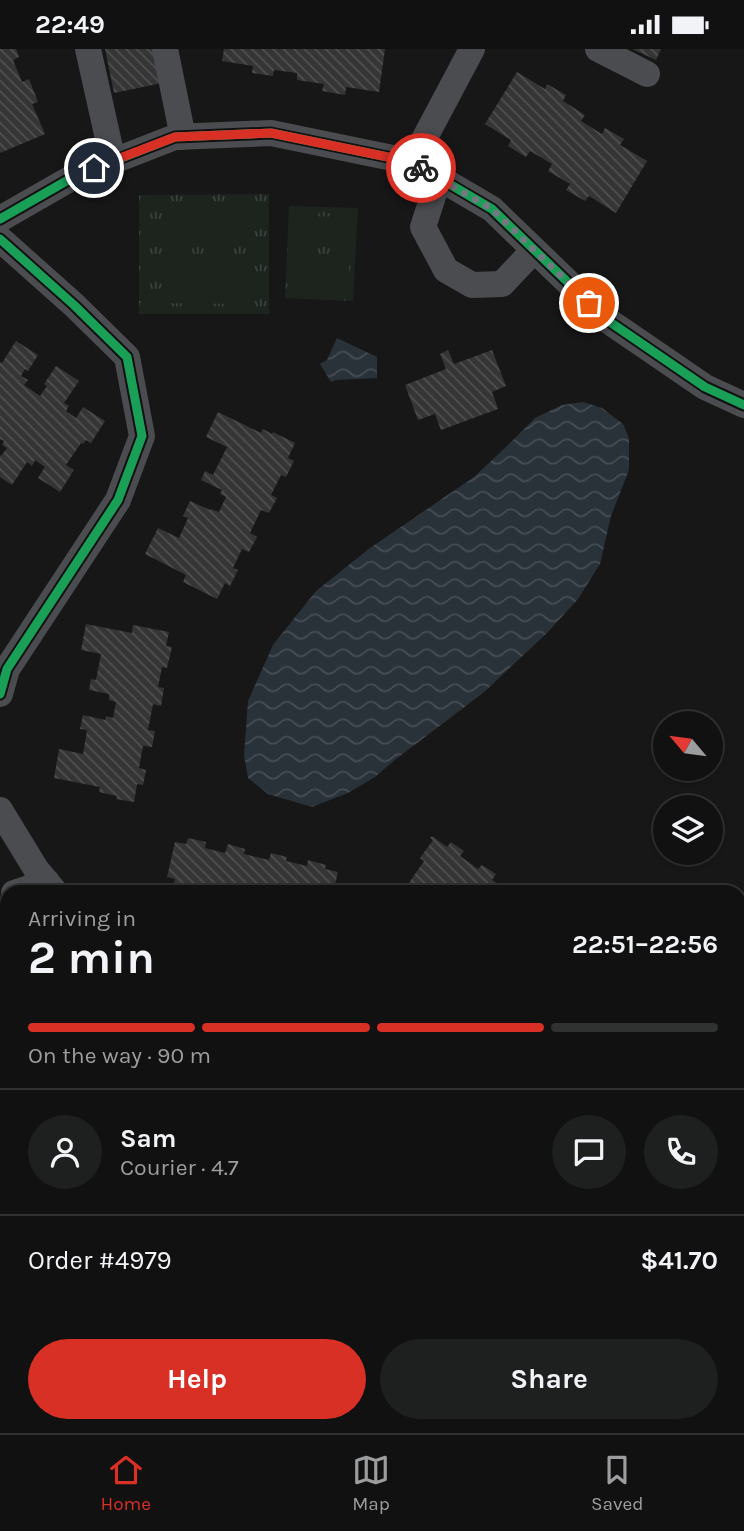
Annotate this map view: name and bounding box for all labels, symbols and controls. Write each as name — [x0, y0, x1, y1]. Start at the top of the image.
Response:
text: 22:49 — [35, 9, 105, 40]
courier — [386, 133, 456, 203]
pin — [64, 138, 124, 198]
icon: home — [75, 149, 113, 187]
icon: bike — [402, 149, 440, 187]
pin — [559, 273, 619, 333]
icon: bag — [570, 284, 608, 322]
north arrow — [653, 711, 723, 781]
map controls — [653, 711, 723, 865]
button: layers — [653, 795, 723, 865]
text: Arriving in — [28, 905, 136, 932]
text: 22:51–22:56 — [572, 929, 718, 960]
text: 2 min — [28, 931, 155, 985]
text: On the way · 90 m — [28, 1042, 211, 1069]
button: person — [28, 1115, 102, 1189]
button: chat — [552, 1115, 626, 1189]
button: phone — [644, 1115, 718, 1189]
text: Sam — [120, 1123, 176, 1154]
text: Courier · 4.7 — [120, 1154, 239, 1181]
text: Order #4979 — [28, 1245, 172, 1276]
text: $41.70 — [640, 1245, 718, 1276]
button: Help — [28, 1339, 366, 1419]
button: Share — [380, 1339, 718, 1419]
tab: Home — [100, 1451, 151, 1515]
tab: Map — [352, 1451, 390, 1515]
tab: Saved — [591, 1451, 644, 1515]

